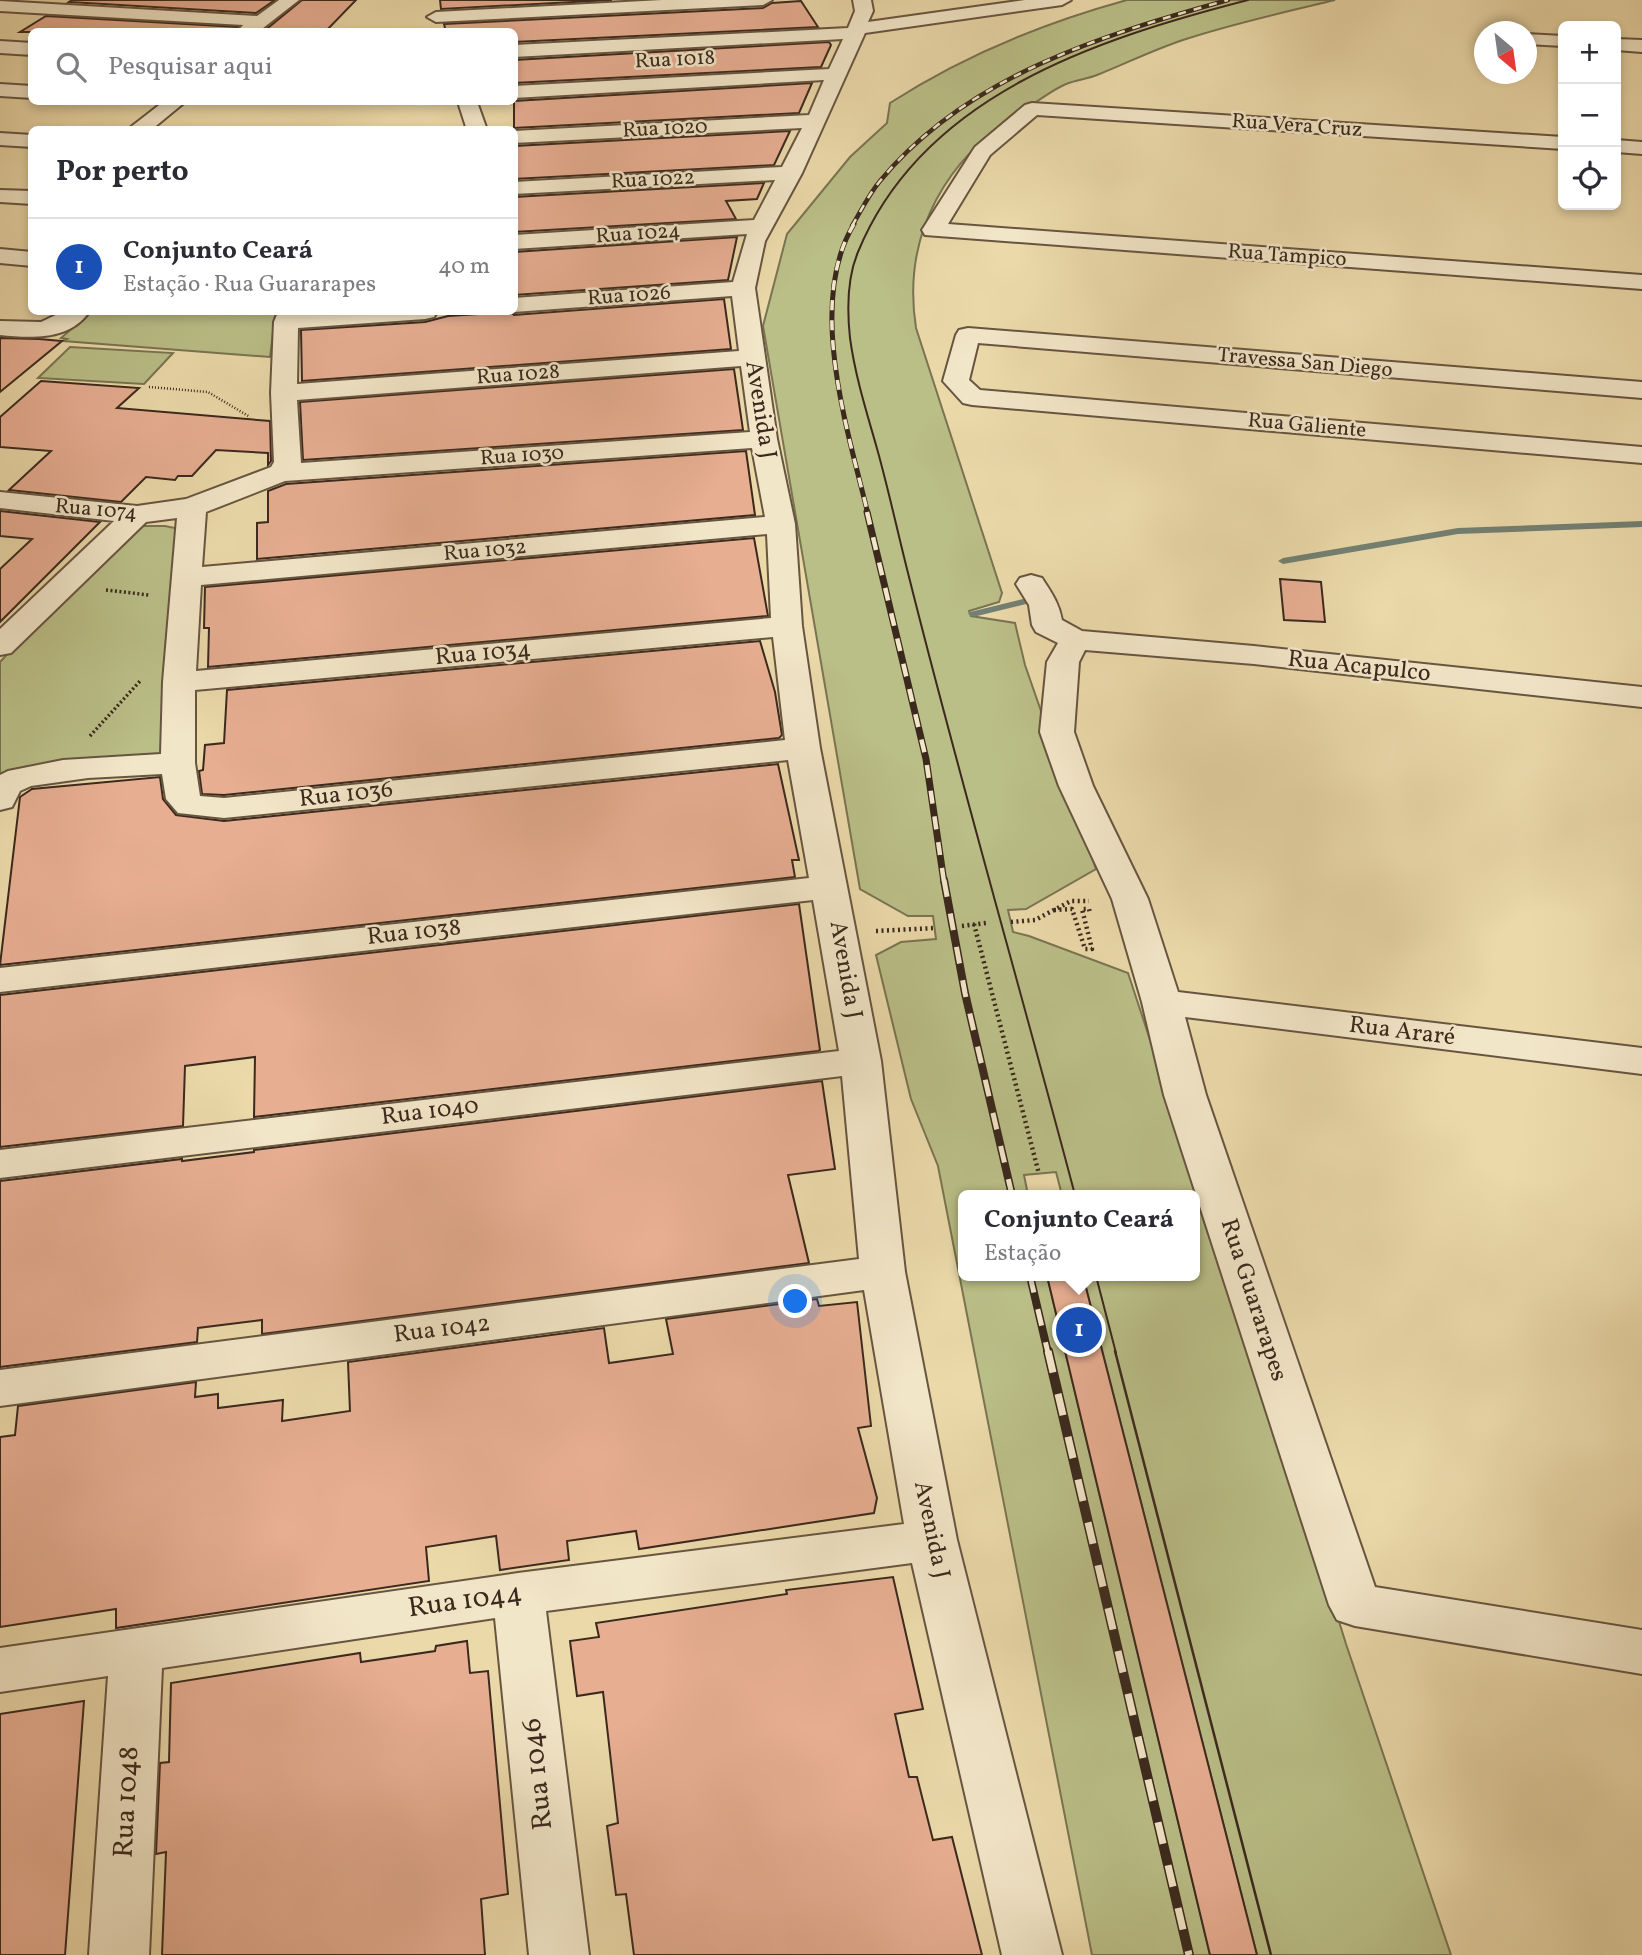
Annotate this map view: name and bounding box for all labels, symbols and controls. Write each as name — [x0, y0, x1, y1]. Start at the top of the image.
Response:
north arrow — [1474, 21, 1537, 84]
map controls — [1558, 21, 1621, 210]
button: + — [1558, 21, 1621, 84]
search box — [28, 28, 518, 105]
street label: Rua 1018 — [634, 43, 716, 77]
icon: search — [52, 48, 90, 86]
text: Pesquisar aqui — [108, 49, 273, 85]
button: − — [1558, 84, 1621, 147]
street label: Rua Vera Cruz — [1231, 107, 1363, 145]
street label: Rua 1020 — [622, 112, 708, 146]
button: locate — [1558, 147, 1621, 210]
text: Por perto — [56, 151, 189, 193]
street label: Rua 1022 — [610, 163, 696, 197]
street label: Rua 1024 — [595, 217, 681, 251]
text: Conjunto Ceará — [123, 233, 313, 269]
street label: Rua Tampico — [1227, 237, 1347, 275]
text: 1 — [74, 251, 84, 283]
text: 40 m — [438, 251, 490, 283]
text: Estação · Rua Guararapes — [123, 269, 376, 301]
street label: Rua 1026 — [586, 279, 672, 313]
street label: Travessa San Diego — [1216, 341, 1394, 385]
street label: Rua 1028 — [475, 358, 561, 392]
street label: Avenida J — [735, 358, 785, 462]
street label: Rua Galiente — [1247, 406, 1368, 446]
street label: Rua 1030 — [479, 439, 565, 473]
street label: Rua 1074 — [54, 492, 138, 528]
street label: Rua 1032 — [442, 533, 528, 569]
street label: Rua 1034 — [433, 633, 533, 675]
street label: Rua Acapulco — [1286, 643, 1432, 691]
street label: Rua 1036 — [297, 773, 395, 817]
street label: Rua 1038 — [365, 911, 463, 955]
street label: Avenida J — [820, 918, 870, 1022]
street label: Rua Araré — [1347, 1009, 1457, 1055]
street label: Rua 1040 — [379, 1089, 481, 1135]
popup — [958, 1190, 1200, 1281]
text: Conjunto Ceará — [984, 1202, 1174, 1238]
street label: Rua Guararapes — [1211, 1214, 1295, 1386]
text: Estação — [984, 1238, 1061, 1270]
your location — [778, 1284, 812, 1318]
pin: 1 — [1056, 1304, 1102, 1356]
street label: Rua 1042 — [392, 1307, 492, 1353]
street label: Avenida J — [904, 1478, 958, 1582]
street label: Rua 1044 — [405, 1574, 525, 1628]
street label: Rua 1046 — [513, 1716, 563, 1832]
street label: Rua 1048 — [105, 1745, 149, 1859]

